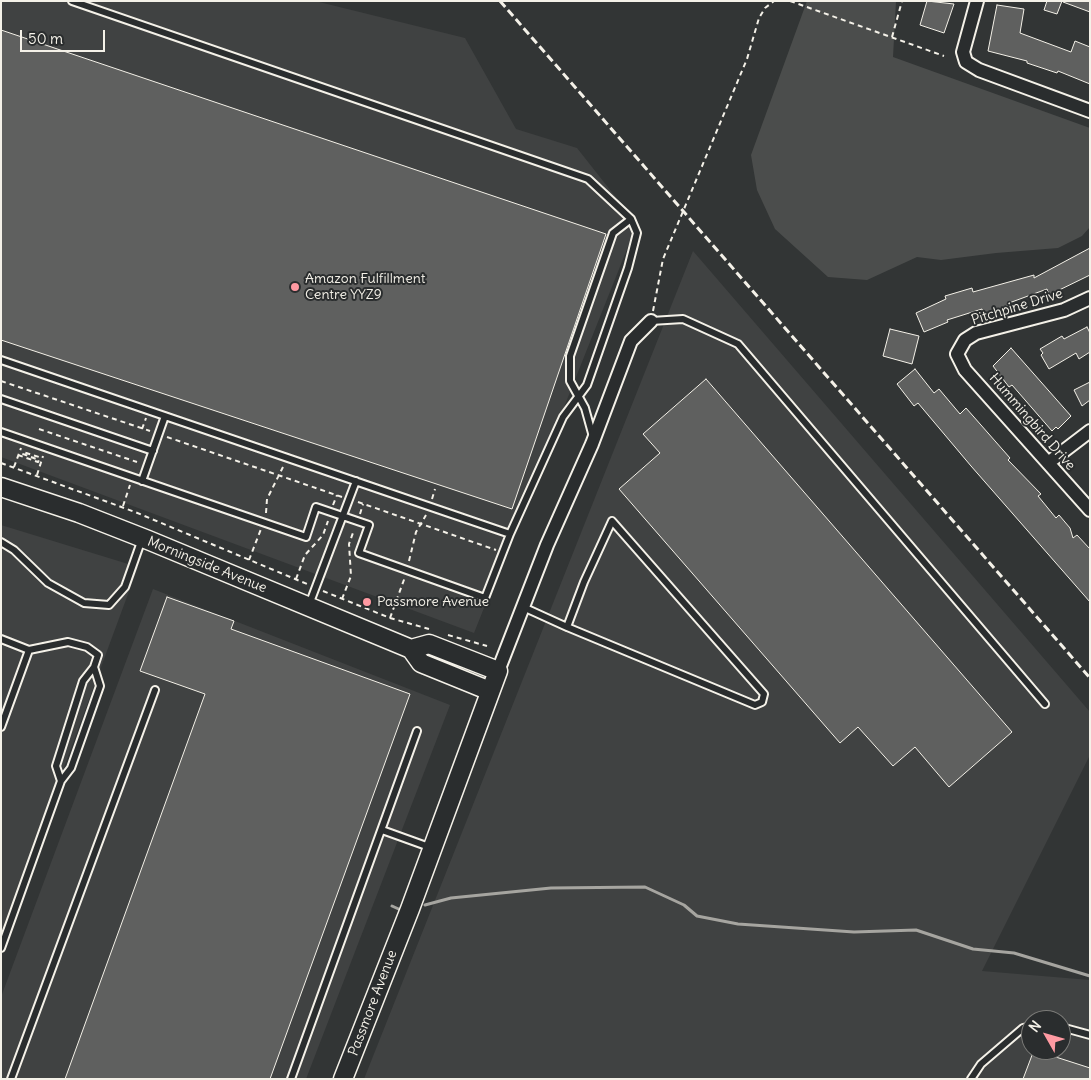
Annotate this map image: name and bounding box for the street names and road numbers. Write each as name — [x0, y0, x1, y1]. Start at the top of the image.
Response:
street label: Pitchpine Drive — [969, 285, 1065, 329]
street label: Hummingbird Drive — [985, 370, 1079, 474]
street label: Morningside Avenue — [145, 533, 269, 597]
street label: Passmore Avenue — [345, 948, 401, 1058]

